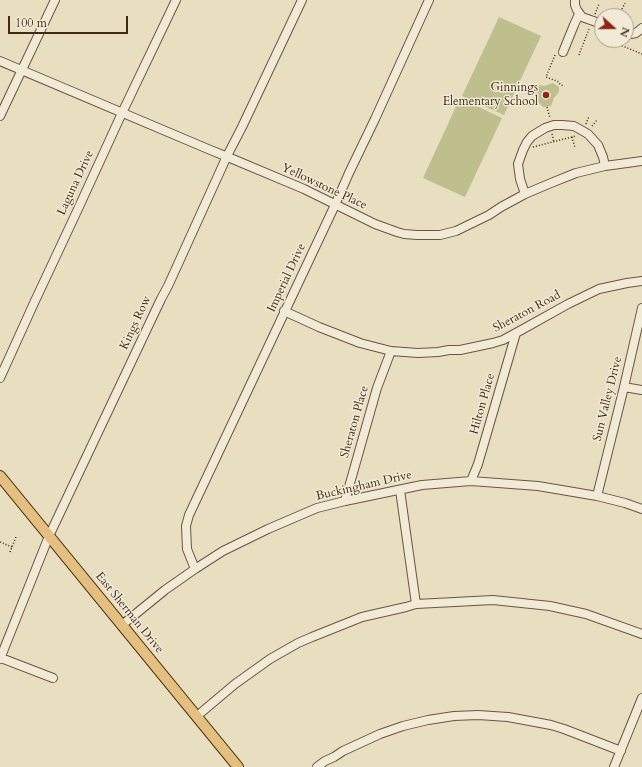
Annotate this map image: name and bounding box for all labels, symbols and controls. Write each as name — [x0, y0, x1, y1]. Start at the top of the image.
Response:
scale bar — [10, 8, 130, 34]
north arrow — [594, 8, 634, 48]
text: 100 m — [15, 15, 47, 31]
text: N — [616, 25, 633, 39]
place label: Ginnings Elementary School — [443, 81, 538, 109]
marker: Ginnings Elementary School — [541, 90, 551, 100]
street label: Laguna Drive — [55, 148, 97, 218]
street label: Yellowstone Place — [279, 161, 369, 213]
street label: Imperial Drive — [265, 241, 309, 315]
street label: Sheraton Road — [491, 288, 563, 336]
street label: Kings Row — [117, 294, 155, 352]
street label: Sun Valley Drive — [591, 355, 625, 443]
street label: Hilton Place — [467, 372, 499, 436]
street label: Sheraton Place — [338, 384, 372, 460]
street label: Buckingham Drive — [315, 468, 413, 504]
street label: East Sherman Drive — [92, 569, 166, 657]

